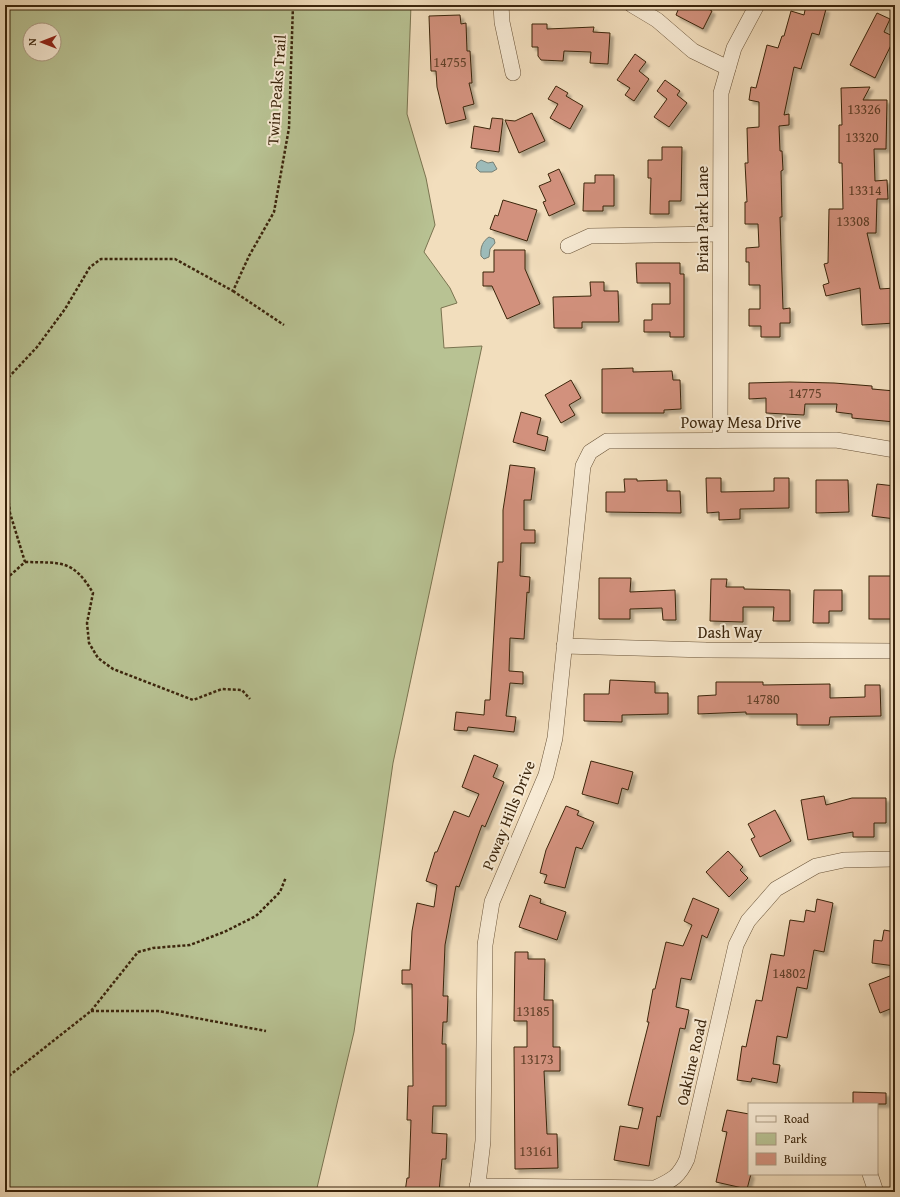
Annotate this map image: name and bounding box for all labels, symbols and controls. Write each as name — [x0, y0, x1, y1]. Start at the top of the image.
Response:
north arrow — [22, 22, 62, 62]
street label: Twin Peaks Trail — [260, 33, 292, 146]
text: N — [24, 38, 40, 46]
house number: 14755 — [433, 52, 467, 72]
house number: 13326 — [847, 99, 881, 119]
house number: 13320 — [845, 127, 879, 147]
street label: Brian Park Lane — [690, 166, 714, 272]
house number: 13314 — [848, 180, 882, 200]
house number: 13308 — [836, 211, 870, 231]
house number: 14775 — [788, 383, 822, 403]
street label: Poway Mesa Drive — [681, 410, 801, 434]
street label: Dash Way — [698, 620, 762, 644]
house number: 14780 — [746, 689, 780, 709]
street label: Poway Hills Drive — [475, 756, 541, 874]
house number: 14802 — [772, 963, 806, 983]
house number: 13185 — [516, 1001, 550, 1021]
street label: Oakline Road — [669, 1016, 713, 1108]
house number: 13173 — [520, 1049, 554, 1069]
legend — [748, 1103, 878, 1175]
text: Road — [784, 1110, 810, 1127]
text: Park — [784, 1130, 808, 1147]
house number: 13161 — [519, 1141, 553, 1161]
text: Building — [784, 1150, 827, 1167]

